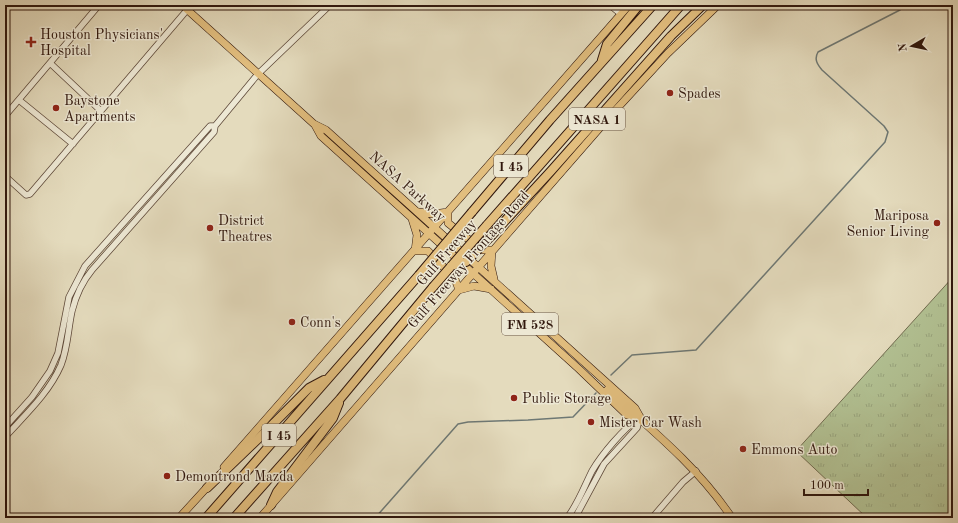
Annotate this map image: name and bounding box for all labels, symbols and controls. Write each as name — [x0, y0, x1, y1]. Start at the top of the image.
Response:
north arrow — [892, 26, 932, 66]
place label: Houston Physicians' Hospital — [40, 28, 163, 58]
marker: Houston Physicians' Hospital — [25, 36, 37, 48]
text: N — [897, 42, 910, 52]
place label: Spades — [678, 87, 721, 101]
marker: Spades — [665, 88, 675, 98]
place label: Baystone Apartments — [64, 94, 136, 124]
marker: Baystone Apartments — [51, 103, 61, 113]
road number: NASA 1 — [569, 108, 625, 130]
street label: NASA Parkway — [366, 149, 449, 225]
road number: I 45 — [494, 155, 528, 177]
street label: Gulf Freeway Frontage Road — [405, 188, 532, 331]
place label: Mariposa Senior Living — [846, 209, 929, 239]
place label: District Theatres — [218, 214, 272, 244]
street label: Gulf Freeway — [414, 217, 479, 288]
marker: Mariposa Senior Living — [932, 218, 942, 228]
marker: District Theatres — [205, 223, 215, 233]
road number: FM 528 — [502, 313, 558, 335]
place label: Conn's — [300, 316, 341, 330]
marker: Conn's — [287, 317, 297, 327]
place label: Public Storage — [522, 392, 611, 406]
marker: Public Storage — [509, 393, 519, 403]
place label: Mister Car Wash — [599, 416, 702, 430]
marker: Mister Car Wash — [586, 417, 596, 427]
road number: I 45 — [262, 424, 296, 446]
place label: Emmons Auto — [751, 443, 837, 457]
marker: Emmons Auto — [738, 444, 748, 454]
place label: Demontrond Mazda — [175, 470, 293, 484]
marker: Demontrond Mazda — [162, 471, 172, 481]
scale bar — [804, 471, 868, 497]
text: 100 m — [810, 480, 844, 492]

